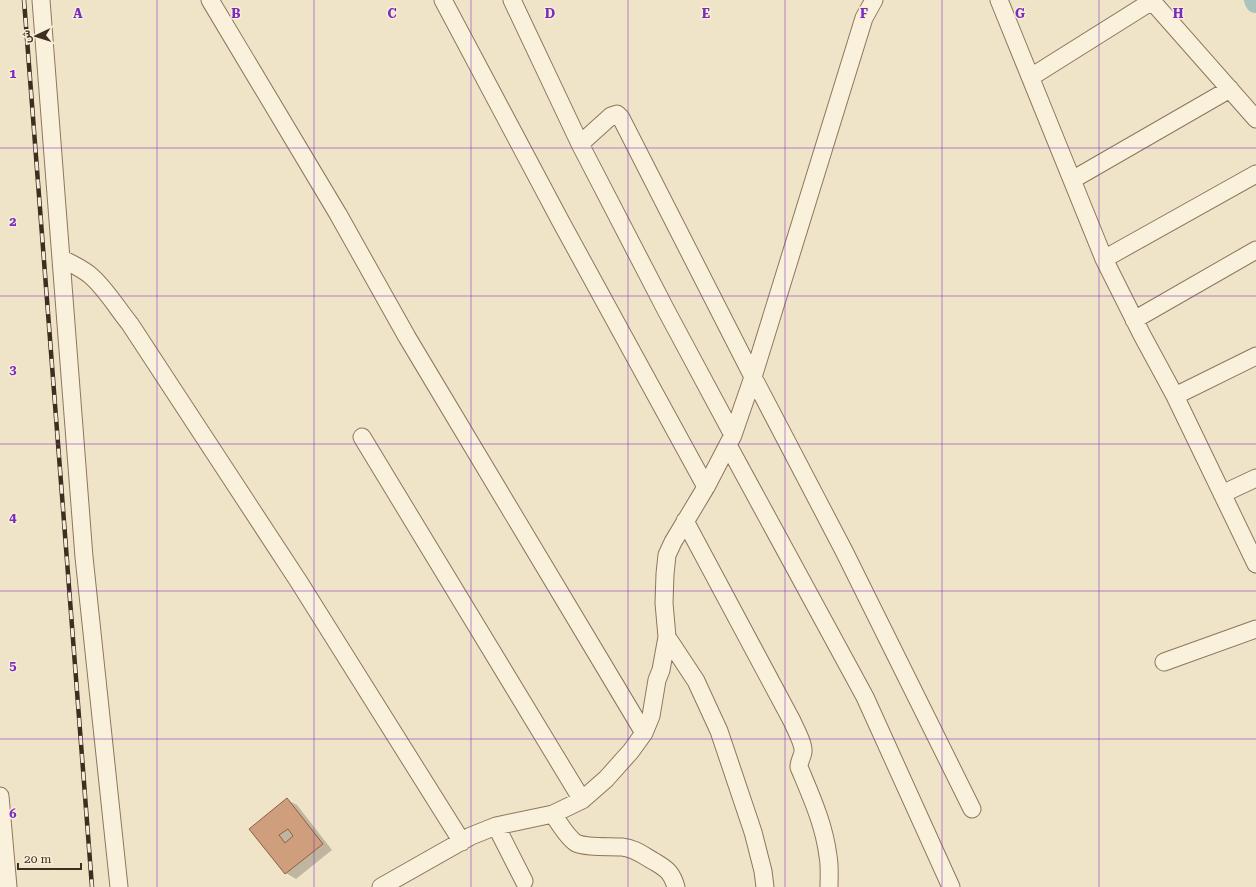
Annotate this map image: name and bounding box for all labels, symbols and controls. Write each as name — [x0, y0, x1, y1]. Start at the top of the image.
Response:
text: A — [73, 6, 83, 21]
text: B — [231, 6, 241, 21]
text: C — [387, 6, 397, 21]
text: D — [545, 6, 555, 21]
text: E — [702, 6, 710, 21]
text: F — [860, 6, 868, 21]
text: G — [1015, 6, 1025, 21]
text: H — [1173, 6, 1184, 21]
north arrow — [16, 16, 56, 56]
text: ش — [20, 30, 33, 44]
text: 1 — [9, 66, 17, 81]
text: 2 — [9, 214, 17, 229]
text: 3 — [9, 362, 17, 377]
text: 4 — [9, 510, 17, 525]
text: 5 — [9, 658, 17, 673]
text: 6 — [9, 806, 17, 821]
scale bar — [18, 845, 81, 871]
text: 20 m — [24, 852, 51, 866]

